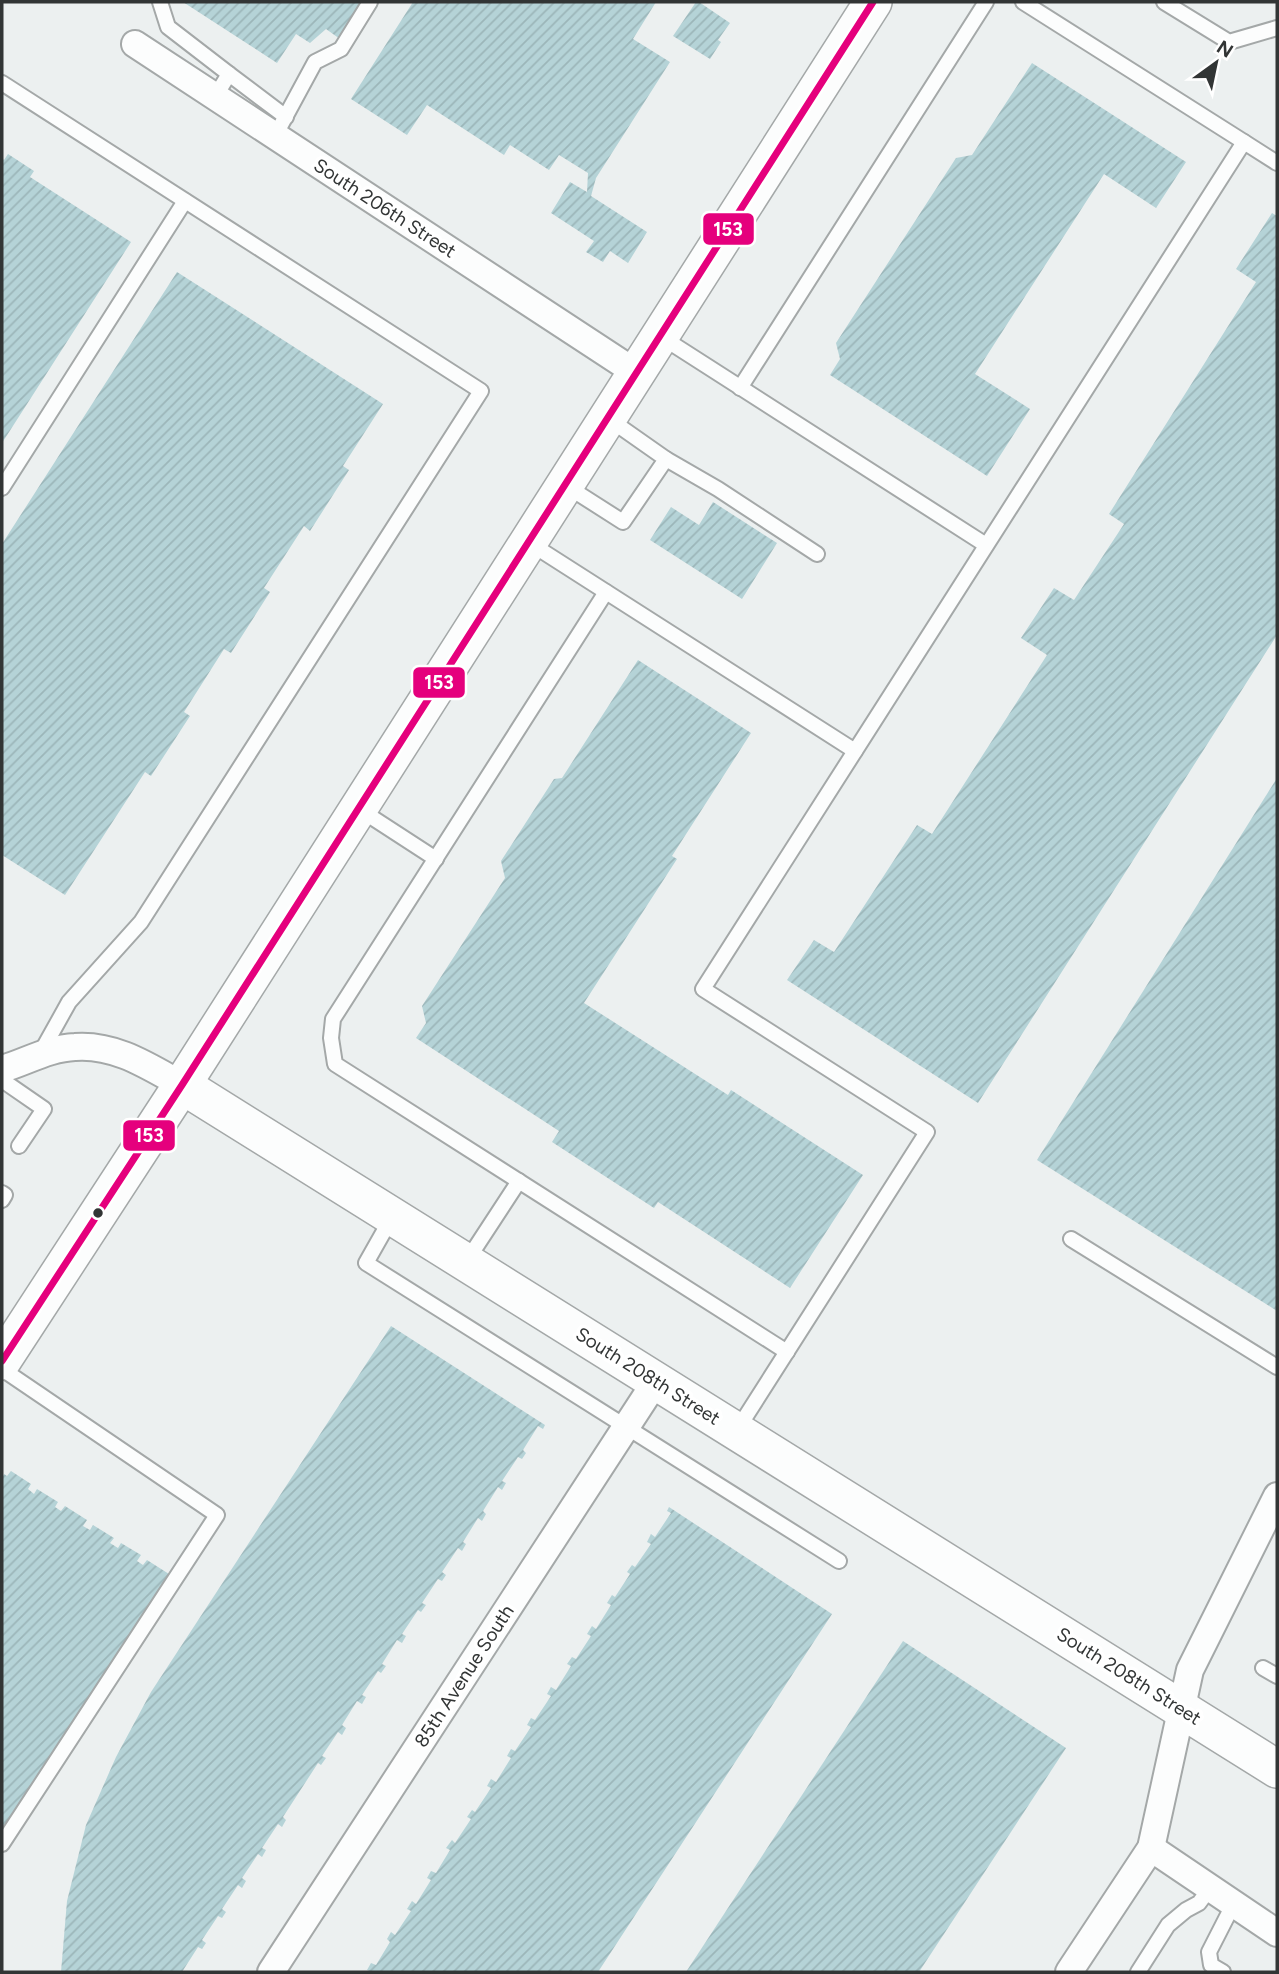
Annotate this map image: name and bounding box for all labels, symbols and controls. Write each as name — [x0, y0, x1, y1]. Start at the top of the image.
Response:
north arrow — [1181, 28, 1251, 98]
text: N — [1213, 36, 1237, 63]
street label: South 206th Street — [310, 153, 460, 263]
line badge: 153 — [702, 212, 755, 246]
text: 153 — [713, 218, 743, 241]
line badge: 153 — [412, 666, 466, 699]
text: 153 — [424, 671, 454, 694]
line badge: 153 — [122, 1119, 176, 1152]
text: 153 — [134, 1124, 164, 1147]
unlabelled marker — [91, 1206, 105, 1220]
street label: South 208th Street — [572, 1322, 724, 1430]
street label: 85th Avenue South — [409, 1601, 519, 1751]
street label: South 208th Street — [1053, 1622, 1205, 1730]

